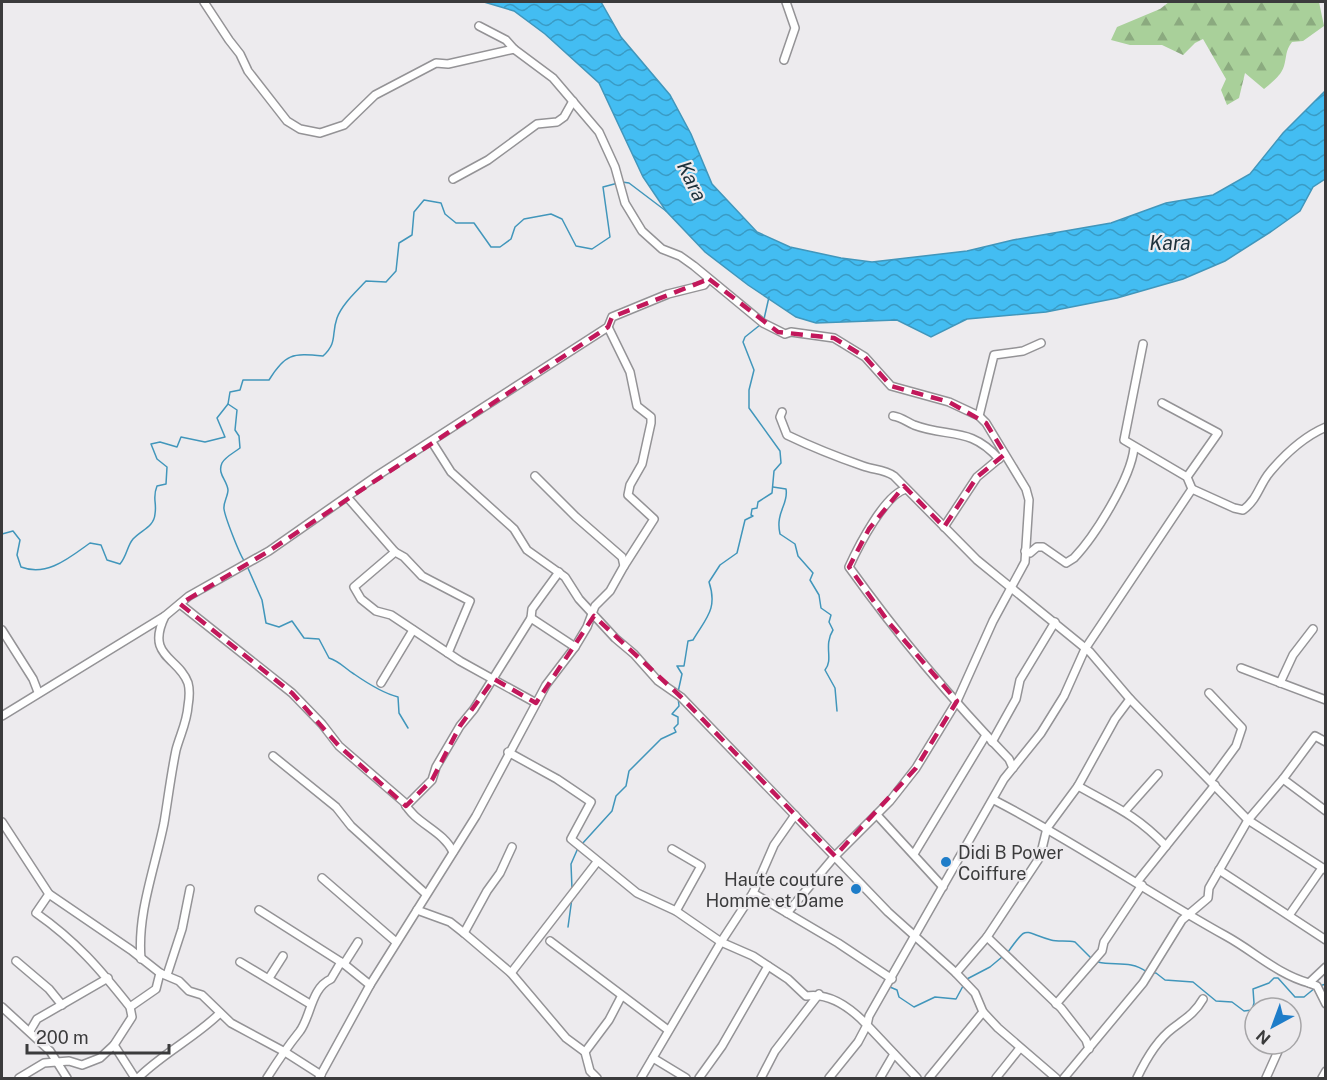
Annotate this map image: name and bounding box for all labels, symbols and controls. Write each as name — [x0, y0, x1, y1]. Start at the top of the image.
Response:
water label: Kara — [672, 157, 712, 205]
water label: Kara — [1149, 231, 1191, 255]
place label: Didi B Power Coiffure — [958, 842, 1064, 884]
marker: Didi B Power Coiffure — [939, 855, 953, 869]
place label: Haute couture Homme et Dame — [705, 869, 844, 911]
marker: Haute couture Homme et Dame — [849, 882, 863, 896]
north arrow — [1243, 996, 1303, 1056]
scale bar — [27, 1017, 170, 1055]
text: N — [1253, 1026, 1274, 1048]
text: 200 m — [36, 1027, 89, 1048]

